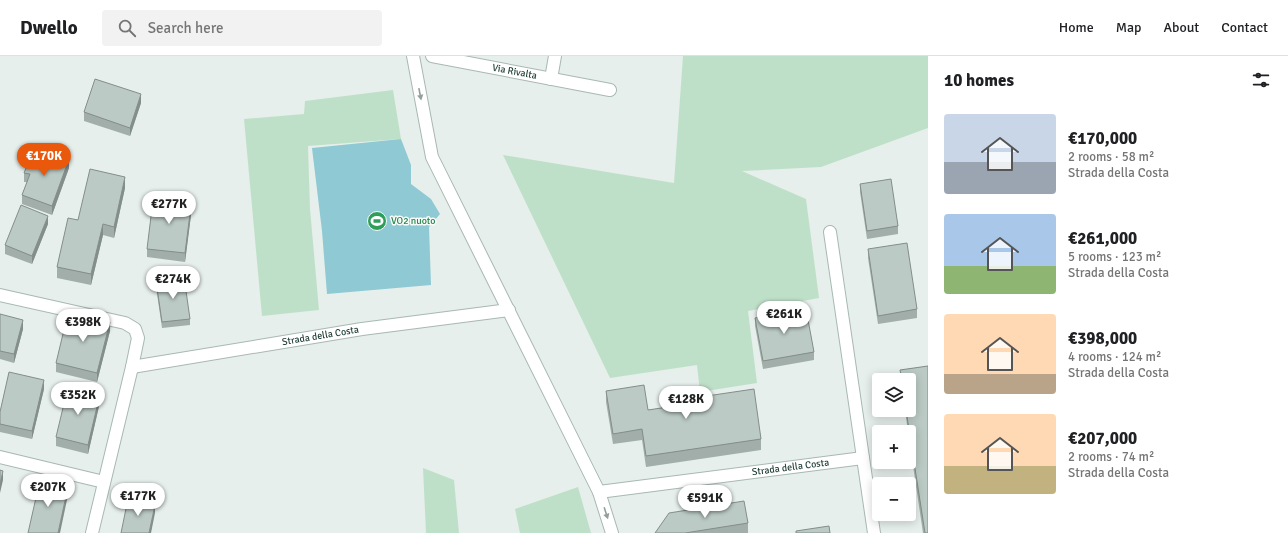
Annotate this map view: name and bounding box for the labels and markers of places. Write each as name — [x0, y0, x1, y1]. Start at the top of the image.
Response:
pin: €170K — [16, 143, 72, 177]
pin: €277K — [141, 191, 197, 225]
sports icon: VO2 nuoto — [366, 210, 388, 232]
place label: VO2 nuoto — [391, 215, 435, 227]
pin: €274K — [145, 266, 201, 300]
pin: €261K — [756, 301, 812, 335]
pin: €398K — [55, 309, 111, 343]
pin: €352K — [50, 382, 106, 416]
pin: €128K — [658, 386, 714, 420]
pin: €207K — [20, 474, 76, 508]
pin: €177K — [110, 483, 166, 517]
pin: €591K — [677, 485, 733, 519]

